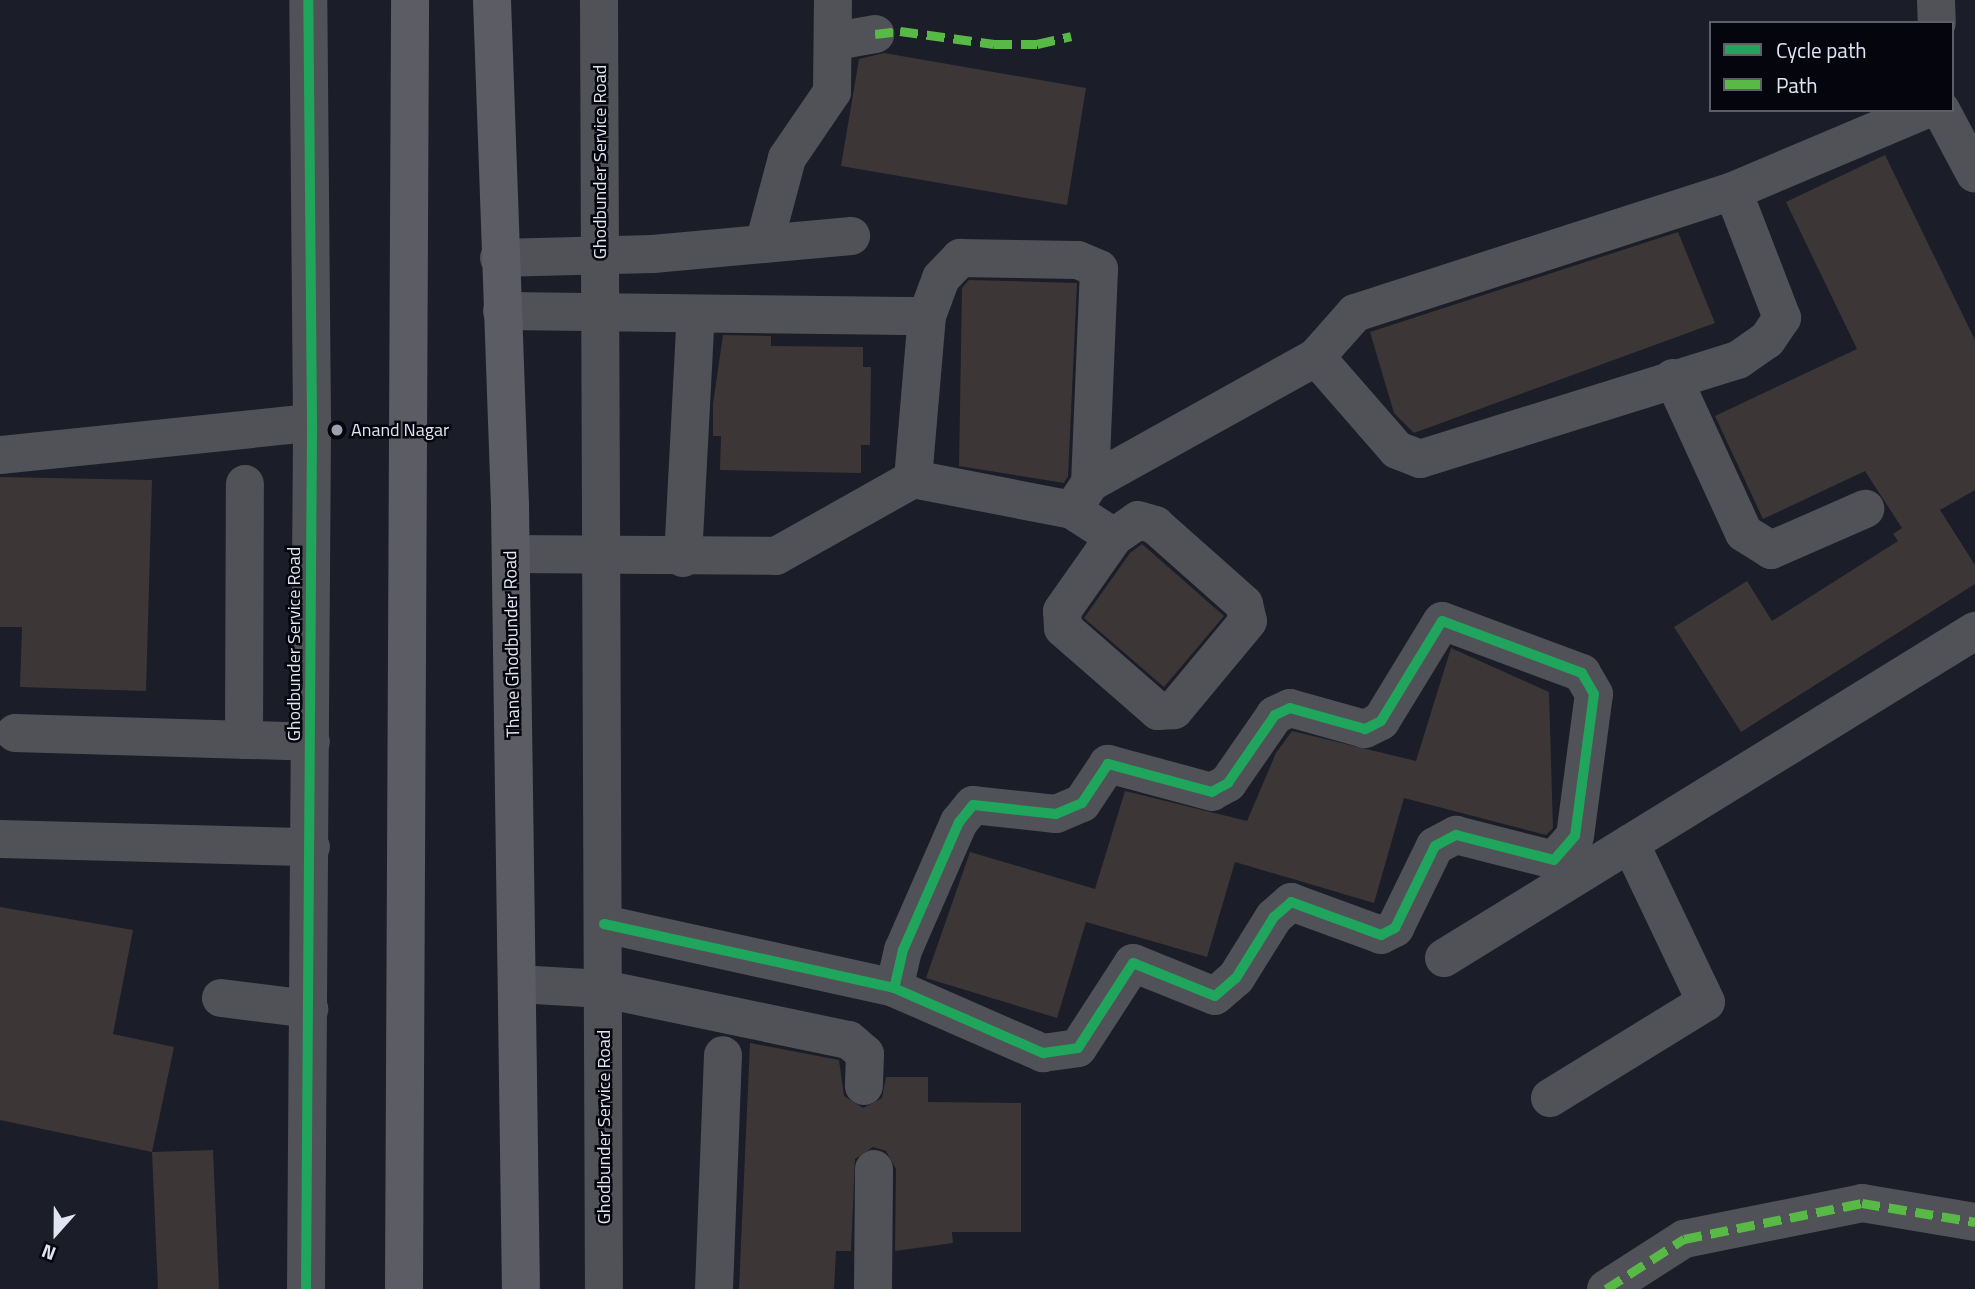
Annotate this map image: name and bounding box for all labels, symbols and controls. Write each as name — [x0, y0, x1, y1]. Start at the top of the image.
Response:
legend — [1709, 21, 1954, 112]
text: Cycle path — [1776, 34, 1867, 66]
street label: Ghodbunder Service Road — [589, 65, 611, 259]
text: Path — [1776, 69, 1818, 101]
place label: Anand Nagar — [351, 419, 449, 441]
marker: Anand Nagar — [329, 422, 345, 438]
street label: Ghodbunder Service Road — [283, 547, 305, 741]
street label: Thane Ghodbunder Road — [500, 550, 524, 738]
street label: Ghodbunder Service Road — [593, 1030, 615, 1224]
north arrow — [21, 1198, 91, 1268]
text: N — [37, 1237, 60, 1269]

